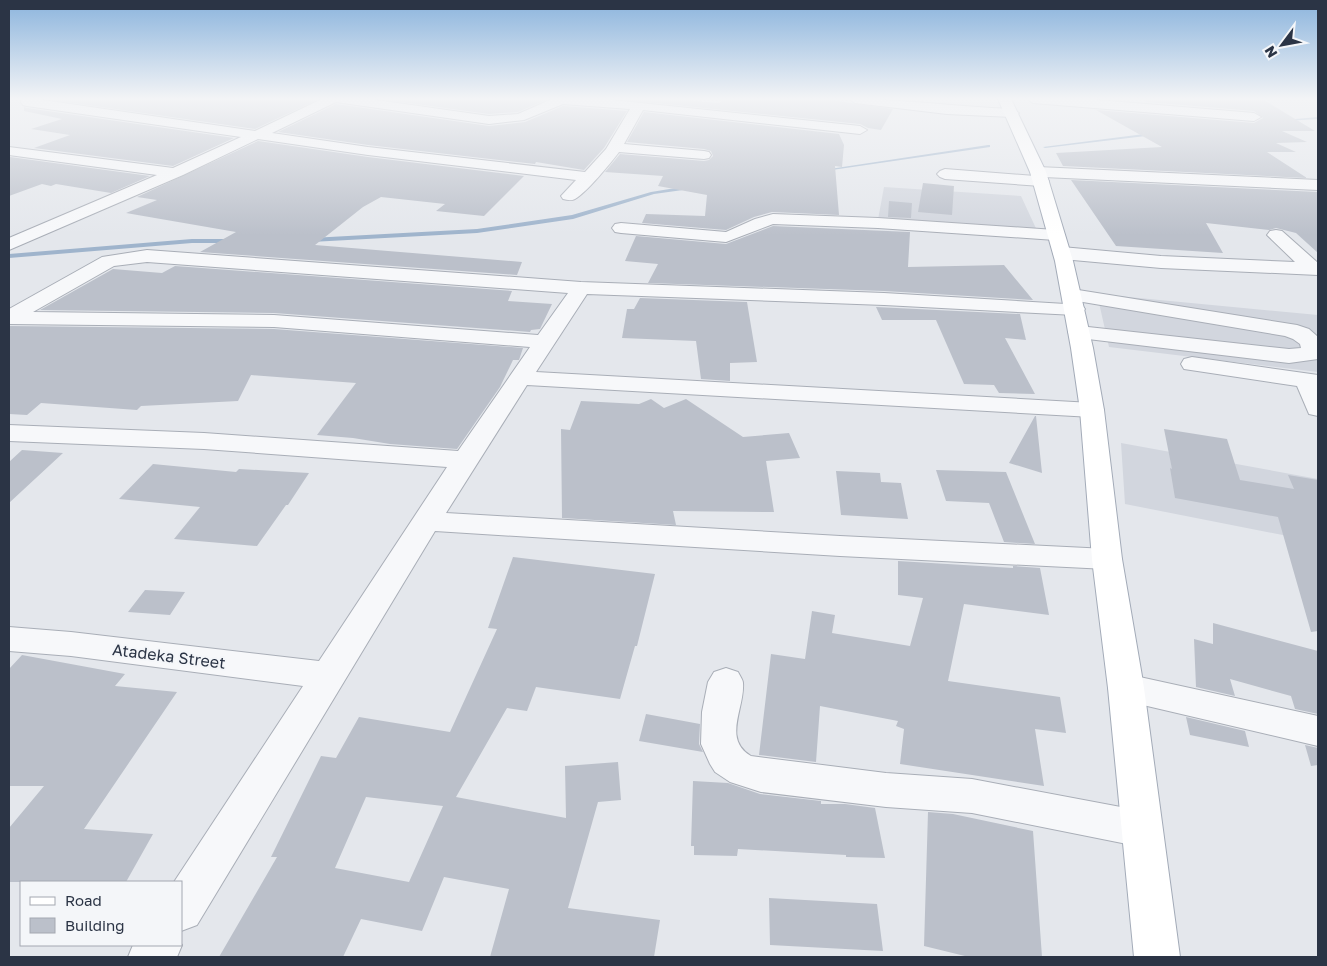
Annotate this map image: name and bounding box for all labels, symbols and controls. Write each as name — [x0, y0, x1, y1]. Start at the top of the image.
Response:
north arrow — [1257, 20, 1307, 70]
text: N — [1261, 43, 1281, 61]
street label: Atadeka Street — [111, 639, 227, 673]
legend — [20, 881, 182, 946]
text: Road — [65, 891, 102, 909]
text: Building — [65, 916, 125, 934]

